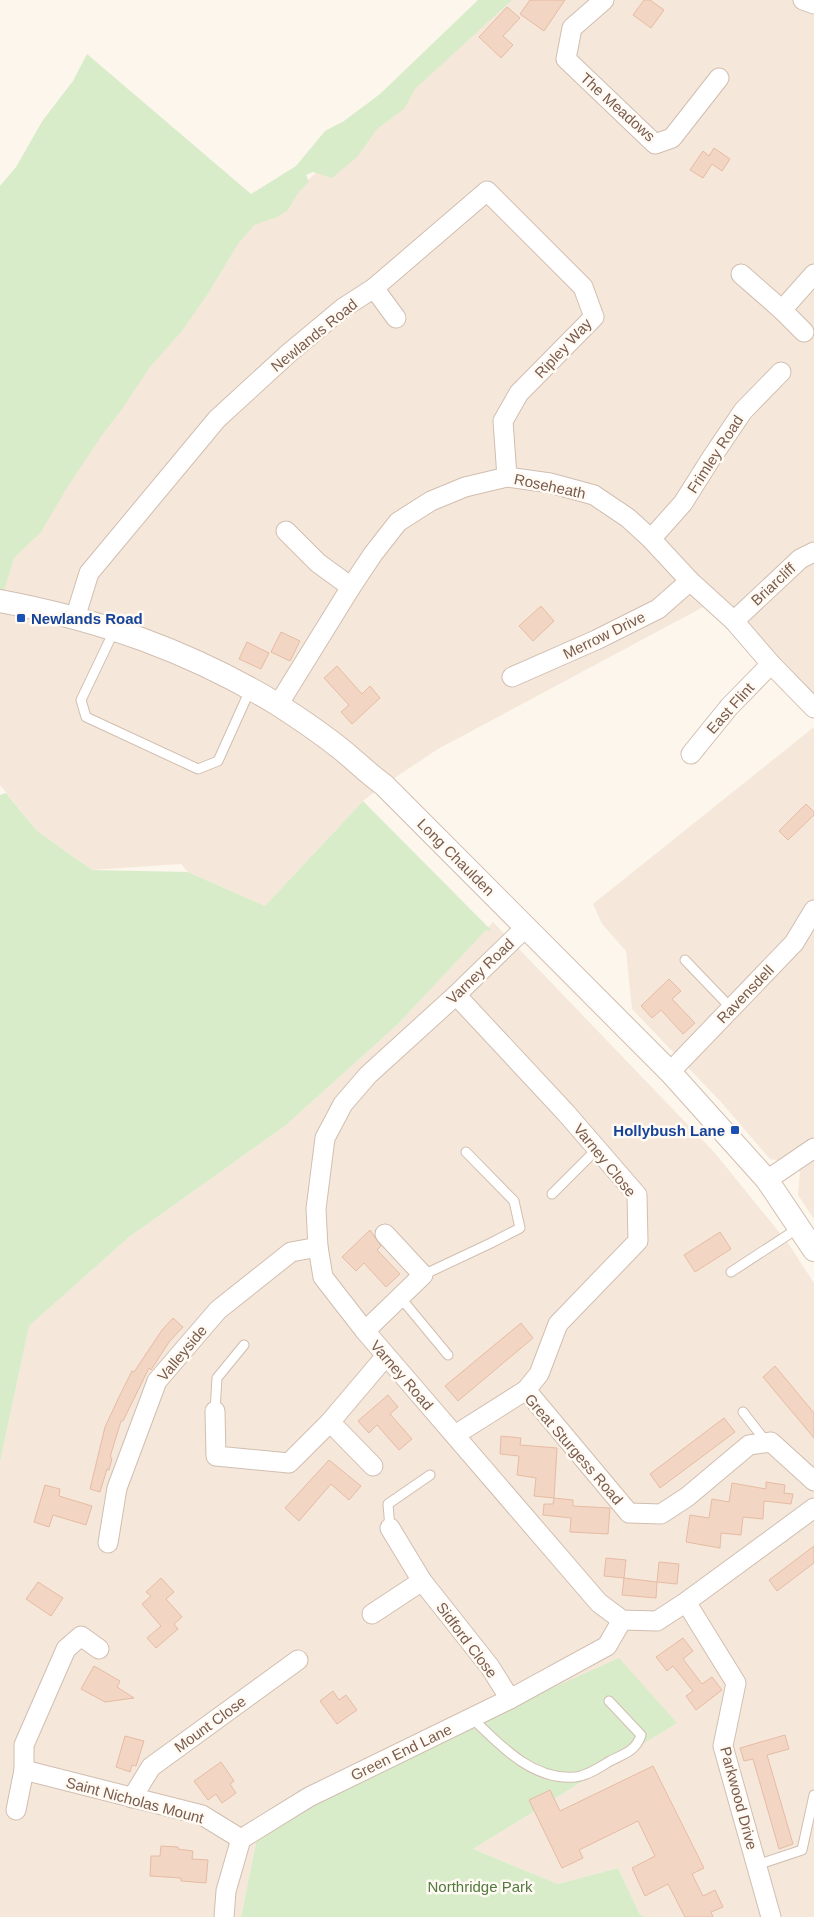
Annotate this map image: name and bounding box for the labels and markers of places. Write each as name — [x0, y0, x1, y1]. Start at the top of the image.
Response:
place label: Newlands Road — [31, 610, 143, 627]
marker: Newlands Road — [15, 612, 27, 624]
place label: Hollybush Lane — [613, 1122, 725, 1139]
marker: Hollybush Lane — [729, 1124, 741, 1136]

